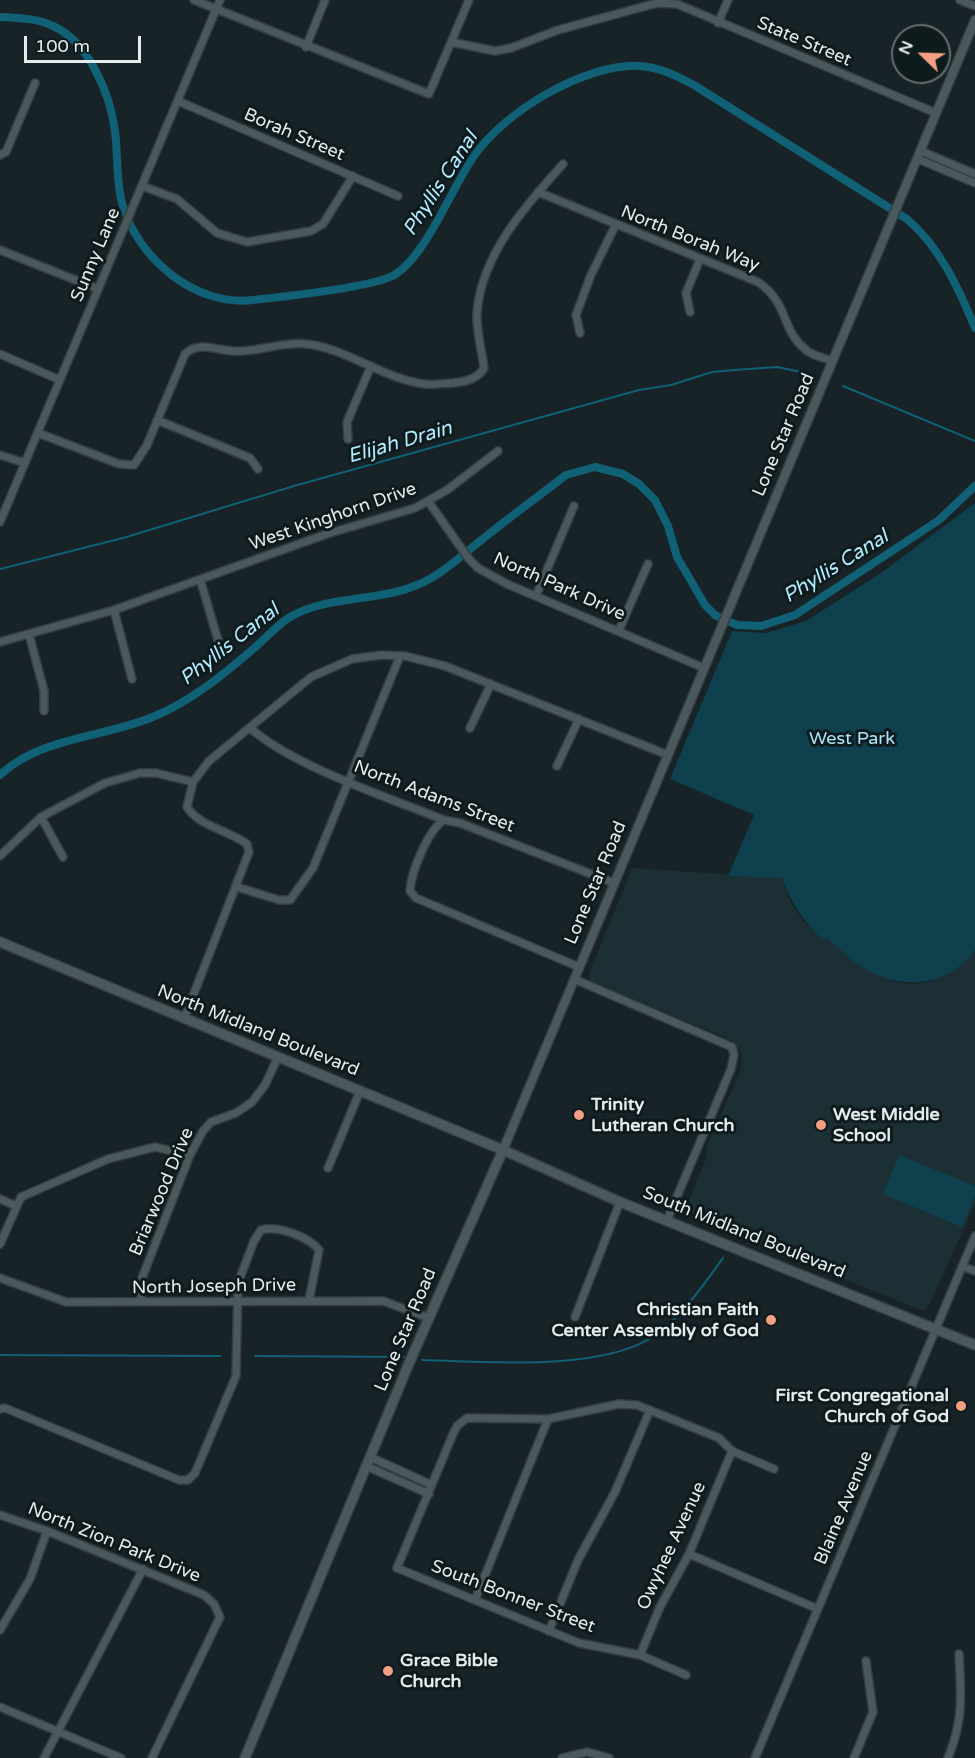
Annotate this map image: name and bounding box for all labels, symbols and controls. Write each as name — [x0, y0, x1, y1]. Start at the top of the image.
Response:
street label: State Street — [754, 12, 854, 72]
scale bar — [27, 24, 144, 62]
north arrow — [891, 24, 951, 84]
text: 100 m — [35, 35, 90, 57]
text: N — [895, 38, 918, 58]
street label: Borah Street — [240, 104, 348, 166]
water label: Phyllis Canal — [398, 127, 484, 241]
street label: North Borah Way — [618, 201, 762, 277]
street label: Sunny Lane — [67, 205, 125, 305]
street label: Lone Star Road — [748, 370, 820, 500]
water label: Elijah Drain — [345, 417, 455, 469]
street label: West Kinghorn Drive — [247, 478, 419, 556]
water label: Phyllis Canal — [779, 525, 893, 609]
street label: North Park Drive — [490, 548, 628, 626]
water label: Phyllis Canal — [176, 599, 284, 691]
park label: West Park — [809, 728, 895, 750]
street label: North Adams Street — [351, 756, 517, 838]
street label: Lone Star Road — [560, 818, 632, 948]
street label: North Midland Boulevard — [154, 981, 362, 1081]
place label: Trinity Lutheran Church — [591, 1094, 735, 1136]
place label: West Middle School — [833, 1104, 940, 1146]
marker: Trinity Lutheran Church — [572, 1108, 586, 1122]
marker: West Middle School — [814, 1118, 828, 1132]
street label: Briarwood Drive — [125, 1125, 199, 1259]
street label: South Midland Boulevard — [640, 1182, 848, 1284]
street label: Lone Star Road — [370, 1265, 442, 1395]
street label: North Joseph Drive — [132, 1275, 296, 1299]
place label: Christian Faith Center Assembly of God — [551, 1299, 759, 1342]
marker: Christian Faith Center Assembly of God — [764, 1313, 778, 1327]
place label: First Congregational Church of God — [775, 1385, 949, 1428]
marker: First Congregational Church of God — [954, 1399, 968, 1413]
street label: Blaine Avenue — [810, 1448, 878, 1568]
street label: Owyhee Avenue — [633, 1478, 711, 1614]
street label: North Zion Park Drive — [24, 1498, 204, 1588]
street label: South Bonner Street — [428, 1556, 598, 1638]
place label: Grace Bible Church — [400, 1650, 498, 1692]
marker: Grace Bible Church — [381, 1664, 395, 1678]

